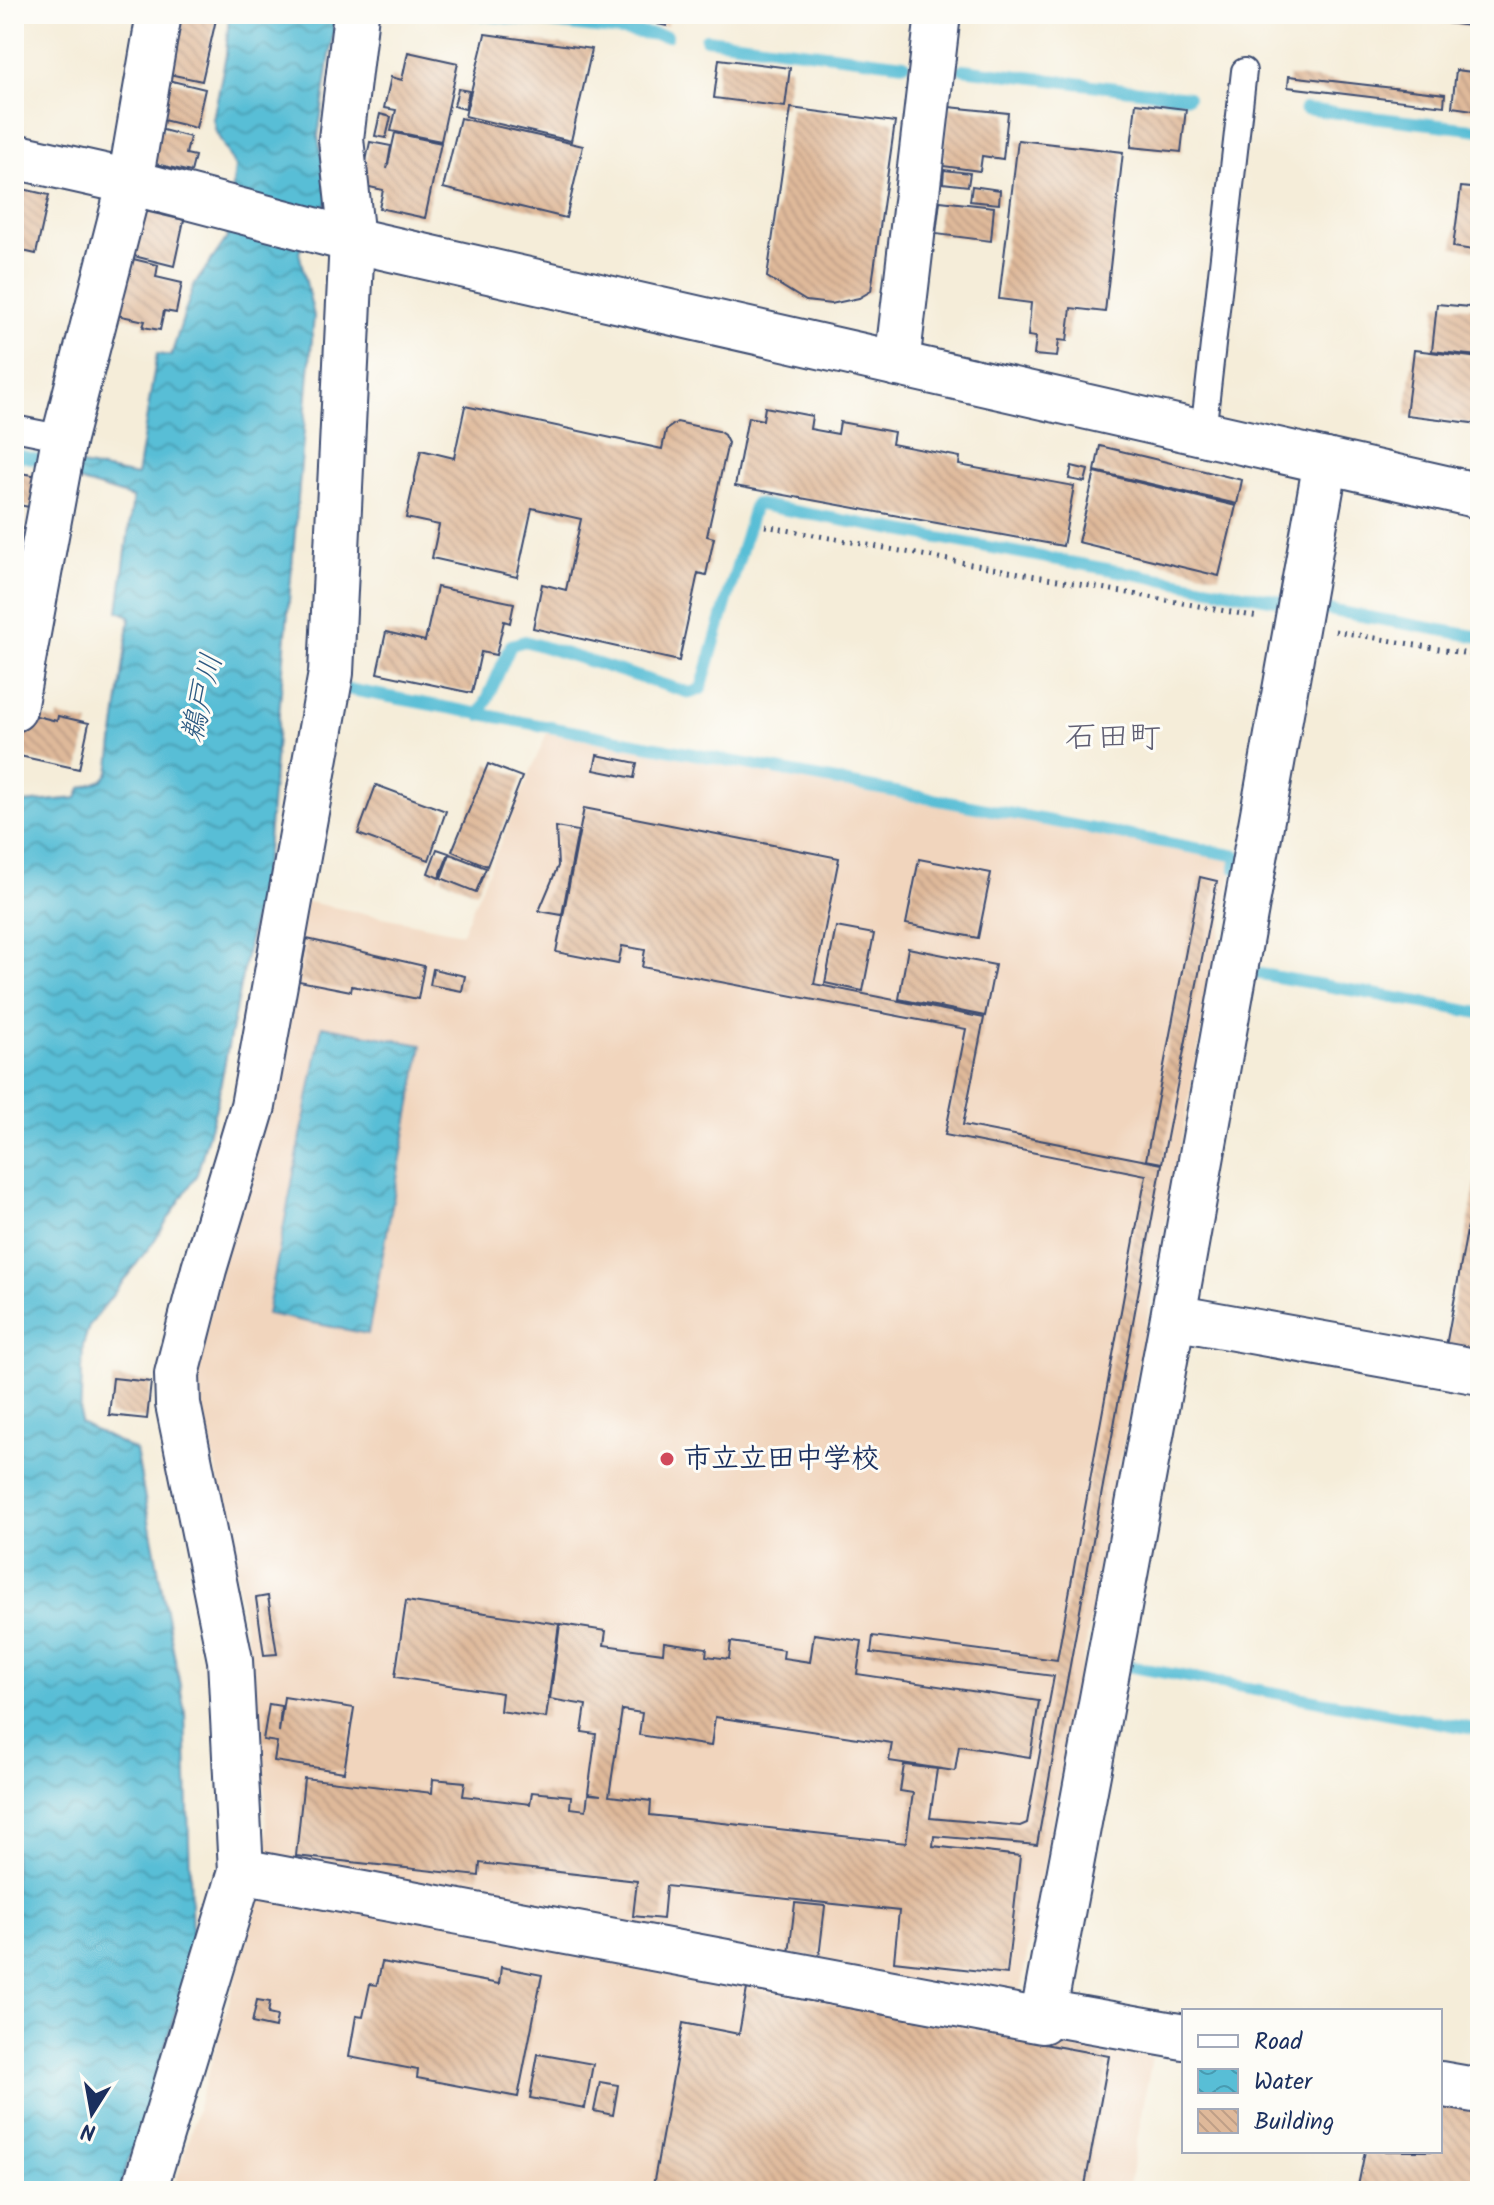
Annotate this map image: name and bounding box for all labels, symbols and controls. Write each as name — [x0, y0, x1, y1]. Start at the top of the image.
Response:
water label: 鵜戸川 — [169, 649, 237, 747]
district label: 石田町 — [1065, 713, 1161, 764]
place label: 市立立田中学校 — [683, 1437, 879, 1482]
marker: 市立立田中学校 — [658, 1450, 676, 1468]
legend — [1182, 2009, 1442, 2153]
text: Road — [1254, 2023, 1303, 2062]
text: Water — [1254, 2063, 1314, 2102]
north arrow — [52, 2073, 132, 2153]
text: Building — [1254, 2103, 1334, 2142]
text: N — [78, 2112, 99, 2149]

